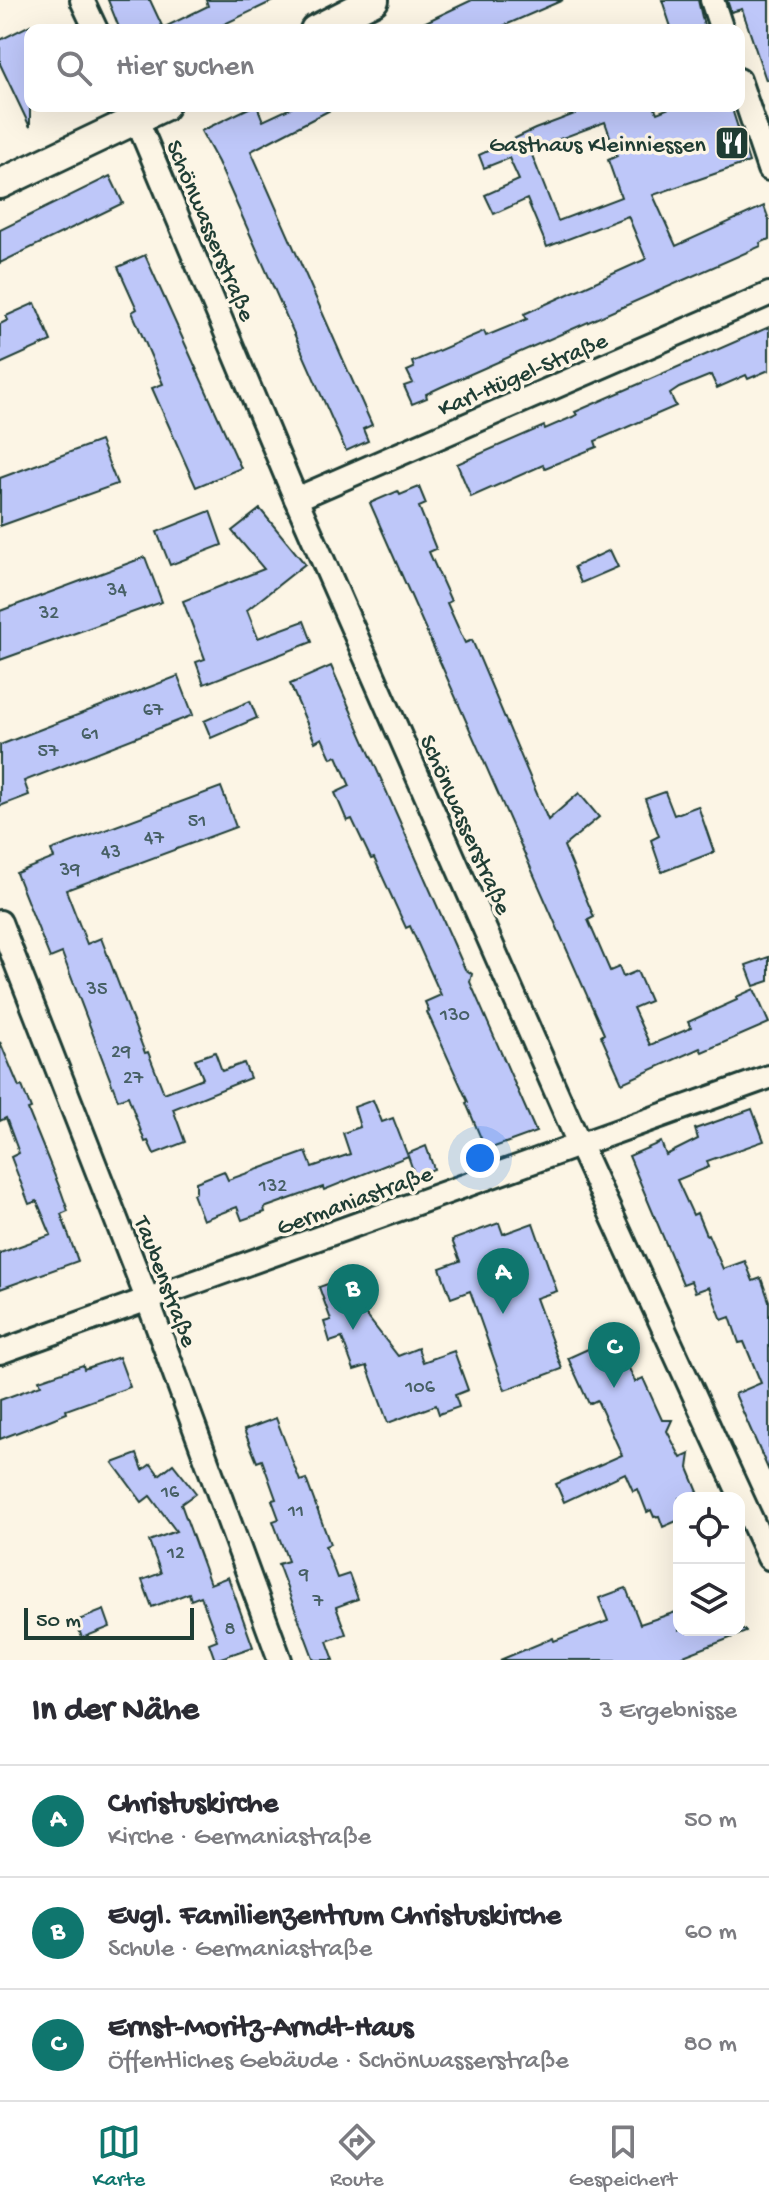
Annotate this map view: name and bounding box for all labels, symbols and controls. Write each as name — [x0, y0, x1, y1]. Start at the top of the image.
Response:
search box — [24, 24, 745, 112]
icon: search — [52, 46, 96, 90]
text: Hier suchen — [116, 51, 254, 86]
restaurant icon: Gasthaus Kleinniessen — [713, 124, 751, 162]
place label: Gasthaus Kleinniessen — [489, 132, 707, 161]
street label: Schönwasserstraße — [158, 136, 260, 327]
street label: Karl-Hügel-Straße — [434, 327, 613, 425]
house number: 34 — [106, 580, 127, 603]
house number: 32 — [38, 603, 59, 626]
house number: 67 — [143, 700, 164, 723]
house number: 61 — [81, 724, 99, 747]
street label: Schönwasserstraße — [411, 731, 517, 920]
house number: 57 — [38, 741, 59, 764]
house number: 51 — [188, 811, 206, 834]
house number: 47 — [144, 828, 165, 851]
house number: 43 — [101, 842, 121, 865]
house number: 39 — [59, 860, 80, 883]
house number: 35 — [86, 979, 107, 1002]
house number: 130 — [439, 1005, 470, 1028]
house number: 29 — [111, 1042, 131, 1065]
house number: 27 — [123, 1068, 144, 1091]
your location — [460, 1138, 500, 1178]
street label: Germaniastraße — [273, 1160, 438, 1244]
house number: 132 — [258, 1176, 287, 1199]
street label: Taubenstraße — [125, 1211, 202, 1352]
pin: A — [477, 1248, 529, 1314]
pin: B — [327, 1264, 379, 1330]
pin: C — [588, 1322, 640, 1388]
house number: 106 — [404, 1377, 436, 1400]
house number: 16 — [160, 1482, 180, 1505]
map controls — [673, 1492, 745, 1636]
button: locate — [673, 1492, 745, 1564]
house number: 11 — [287, 1501, 304, 1524]
house number: 12 — [166, 1543, 185, 1566]
button: layers — [673, 1564, 745, 1636]
house number: 9 — [298, 1565, 309, 1588]
house number: 7 — [312, 1591, 324, 1614]
scale bar — [24, 1604, 194, 1640]
text: 50 m — [36, 1609, 81, 1635]
house number: 8 — [225, 1619, 236, 1642]
text: In der Nähe — [32, 1692, 199, 1732]
text: 3 Ergebnisse — [599, 1697, 737, 1728]
text: Christuskirche — [108, 1788, 278, 1823]
text: A — [50, 1806, 66, 1837]
text: 50 m — [684, 1806, 737, 1837]
text: Kirche · Germaniastraße — [108, 1823, 371, 1854]
text: Evgl. Familienzentrum Christuskirche — [108, 1900, 561, 1935]
text: B — [51, 1918, 65, 1949]
text: 60 m — [684, 1918, 737, 1949]
text: Schule · Germaniastraße — [108, 1935, 372, 1966]
text: Ernst-Moritz-Arndt-Haus — [108, 2012, 413, 2047]
text: C — [51, 2030, 65, 2061]
text: 80 m — [683, 2030, 737, 2061]
text: Öffentliches Gebäude · Schönwasserstraße — [108, 2047, 569, 2078]
tab: Karte — [93, 2120, 145, 2194]
tab: Route — [330, 2120, 384, 2194]
tab: Gespeichert — [569, 2120, 676, 2194]

